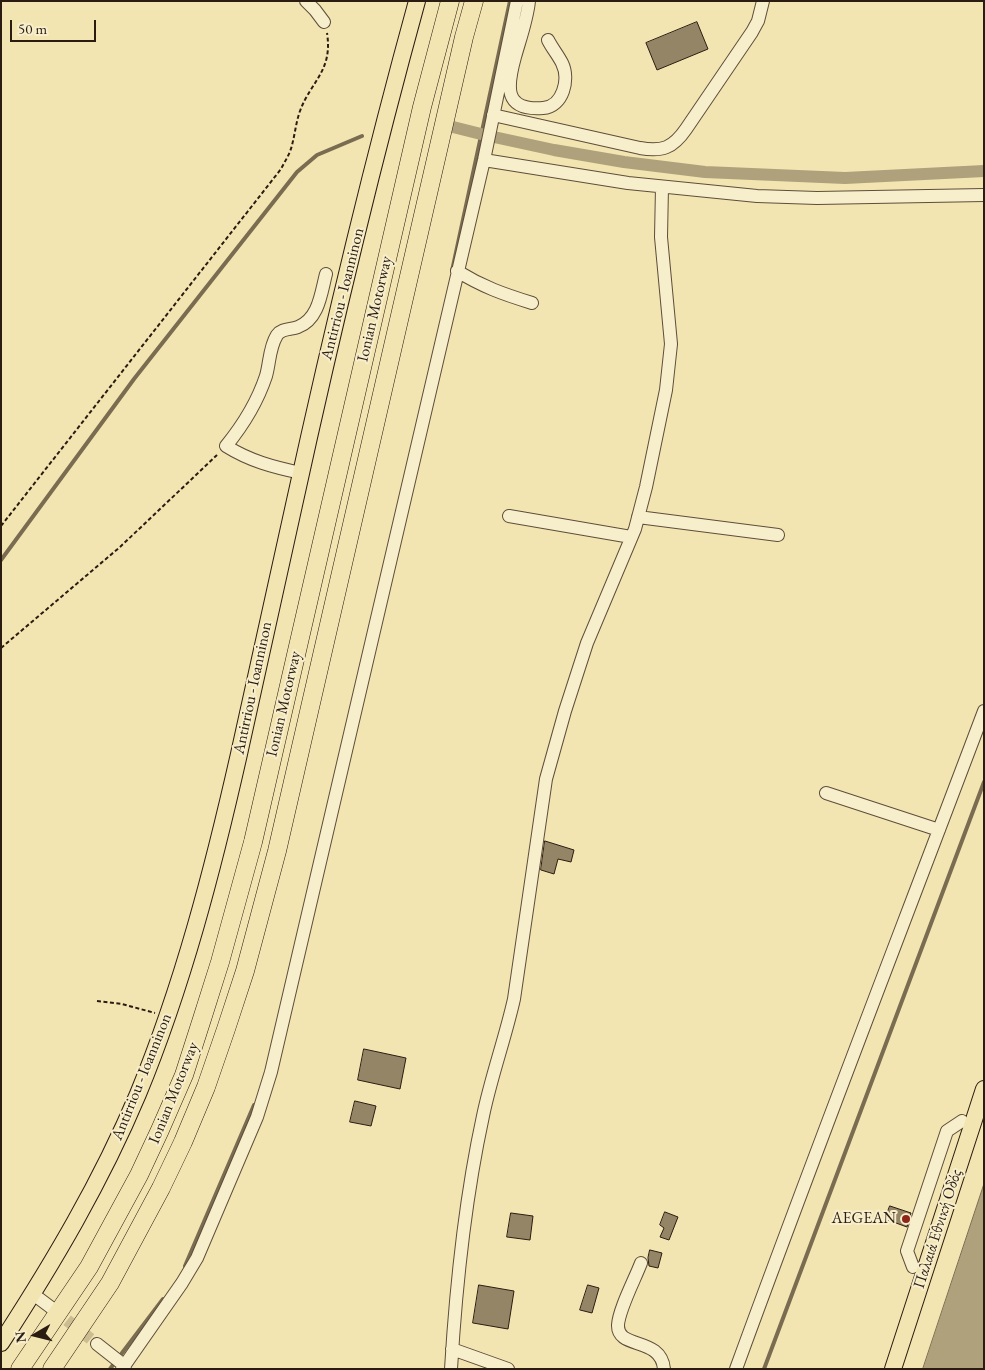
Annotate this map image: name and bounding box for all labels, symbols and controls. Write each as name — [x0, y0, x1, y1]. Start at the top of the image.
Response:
scale bar — [12, 10, 99, 42]
text: 50 m — [18, 19, 47, 38]
street label: Antirriou - Ioanninon — [317, 226, 369, 362]
street label: Ionian Motorway — [353, 254, 397, 364]
street label: Antirriou - Ioanninon — [230, 620, 276, 756]
street label: Ionian Motorway — [262, 649, 306, 759]
street label: Antirriou - Ioanninon — [108, 1011, 176, 1143]
street label: Ionian Motorway — [145, 1039, 203, 1147]
street label: Παλαιά Εθνική Οδός — [910, 1167, 966, 1291]
place label: AEGEAN — [831, 1209, 896, 1229]
marker: AEGEAN — [900, 1213, 912, 1225]
north arrow — [10, 1310, 60, 1360]
text: N — [10, 1330, 30, 1344]

